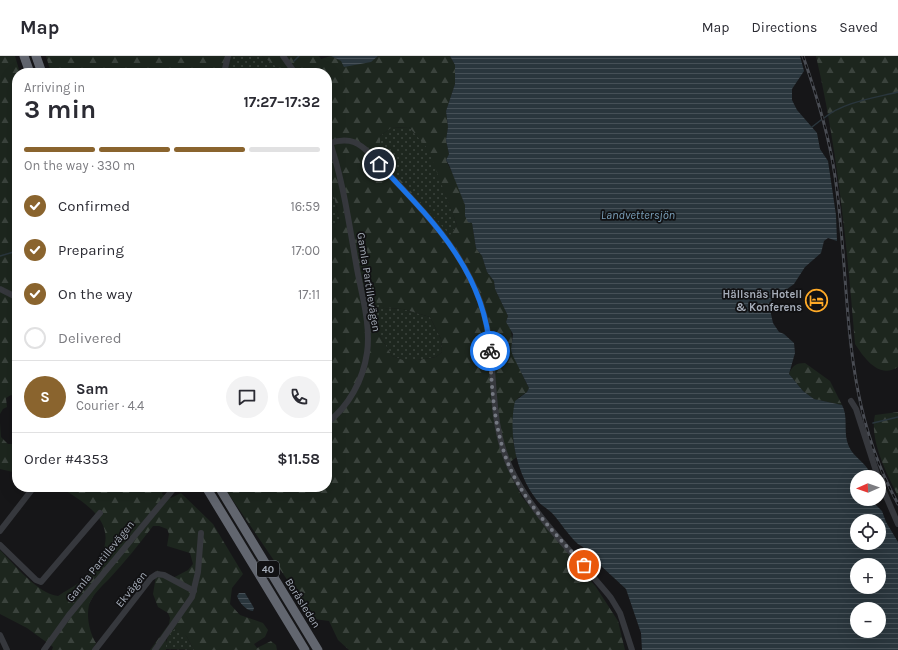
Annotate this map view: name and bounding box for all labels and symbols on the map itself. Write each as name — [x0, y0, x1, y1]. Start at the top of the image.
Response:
pin — [362, 147, 396, 181]
water label: Landvettersjön — [601, 208, 675, 222]
street label: Gamla Partillevägen — [354, 231, 383, 333]
hotel icon: Hällsnäs Hotell & Konferens — [804, 287, 830, 313]
place label: Hällsnäs Hotell & Konferens — [723, 288, 802, 314]
courier — [470, 331, 510, 371]
north arrow — [850, 470, 886, 506]
street label: Gamla Partillevägen — [64, 518, 137, 604]
pin — [567, 548, 601, 582]
road number: 40 — [257, 561, 279, 577]
street label: Ekvägen — [113, 569, 150, 610]
street label: Boråsleden — [282, 576, 323, 631]

